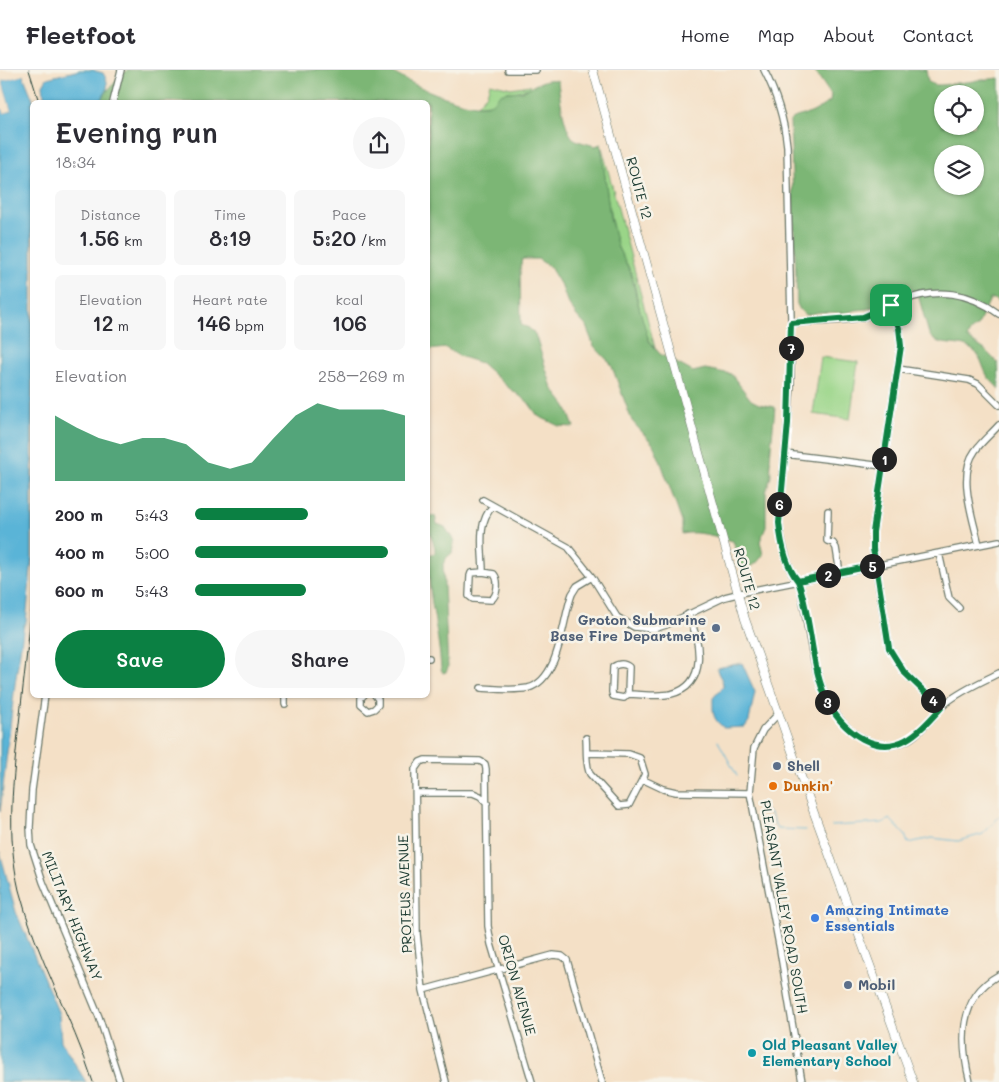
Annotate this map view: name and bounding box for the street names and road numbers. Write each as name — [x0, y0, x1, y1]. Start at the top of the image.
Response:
street label: ROUTE 12 — [622, 155, 657, 221]
street label: ROUTE 12 — [730, 546, 765, 612]
street label: PLEASANT VALLEY ROAD SOUTH — [756, 799, 813, 1015]
street label: PROTEUS AVENUE — [393, 834, 416, 954]
street label: MILITARY HIGHWAY — [38, 848, 107, 984]
street label: ORION AVENUE — [494, 932, 541, 1038]

